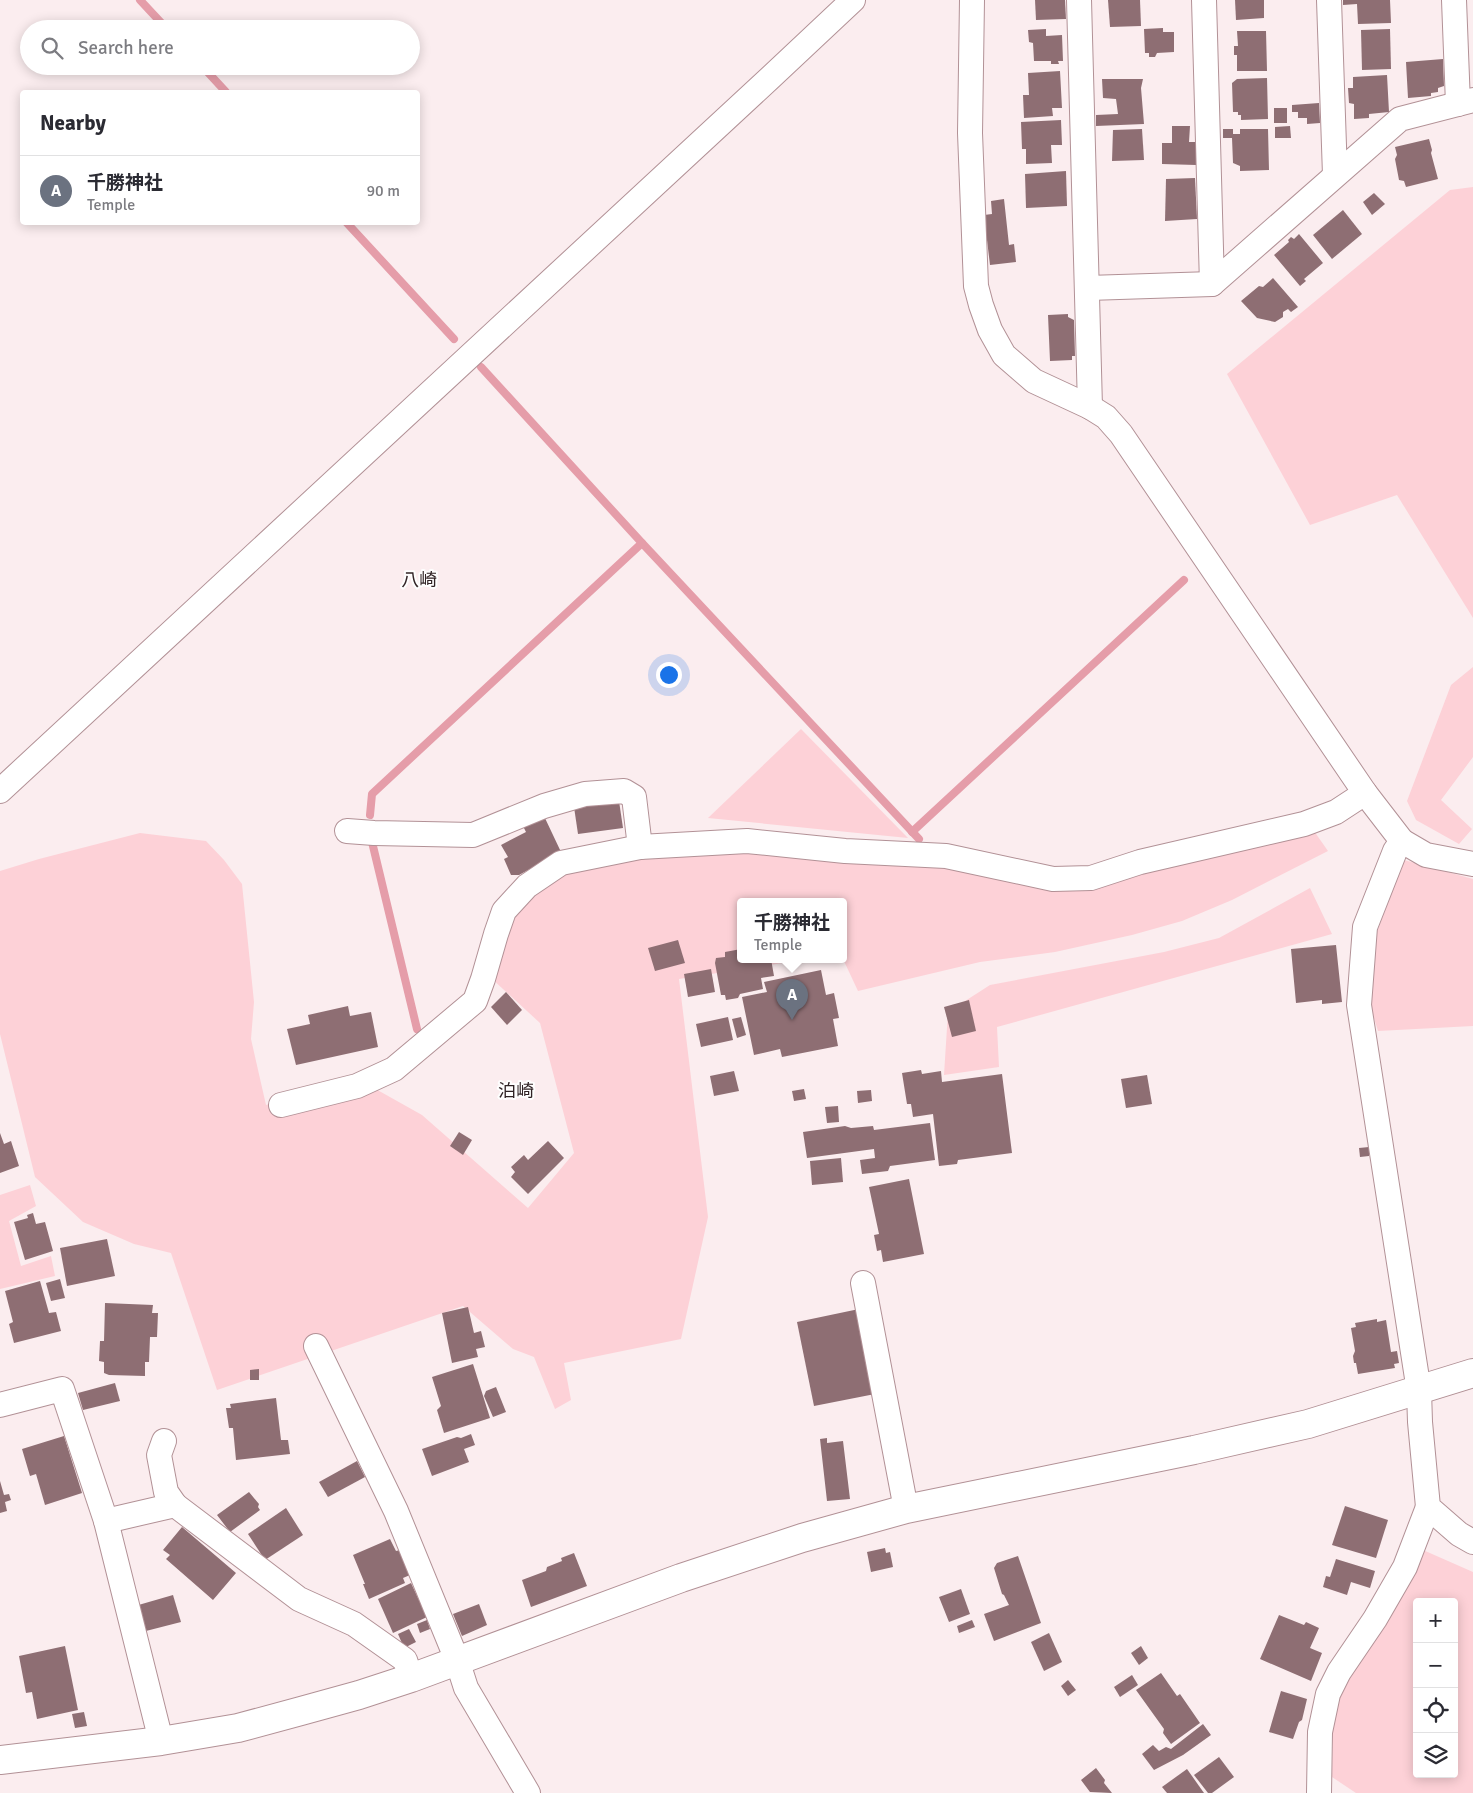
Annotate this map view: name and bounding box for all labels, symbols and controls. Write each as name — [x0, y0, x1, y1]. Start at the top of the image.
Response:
search box — [20, 20, 420, 75]
icon: search — [38, 34, 66, 62]
text: Search here — [78, 36, 174, 60]
text: Nearby — [40, 110, 106, 136]
text: 千勝神社 — [87, 171, 163, 195]
text: A — [51, 181, 61, 201]
text: 90 m — [366, 181, 400, 201]
text: Temple — [87, 195, 135, 215]
district label: 八崎 — [401, 569, 437, 591]
your location — [656, 662, 682, 688]
popup — [737, 898, 847, 963]
text: 千勝神社 — [754, 911, 830, 935]
text: Temple — [754, 935, 802, 955]
pin: A — [776, 979, 808, 1020]
district label: 泊崎 — [498, 1080, 534, 1102]
map controls — [1413, 1598, 1458, 1778]
button: + — [1413, 1598, 1458, 1643]
button: − — [1413, 1643, 1458, 1688]
button: locate — [1413, 1688, 1458, 1733]
button: layers — [1413, 1733, 1458, 1778]

